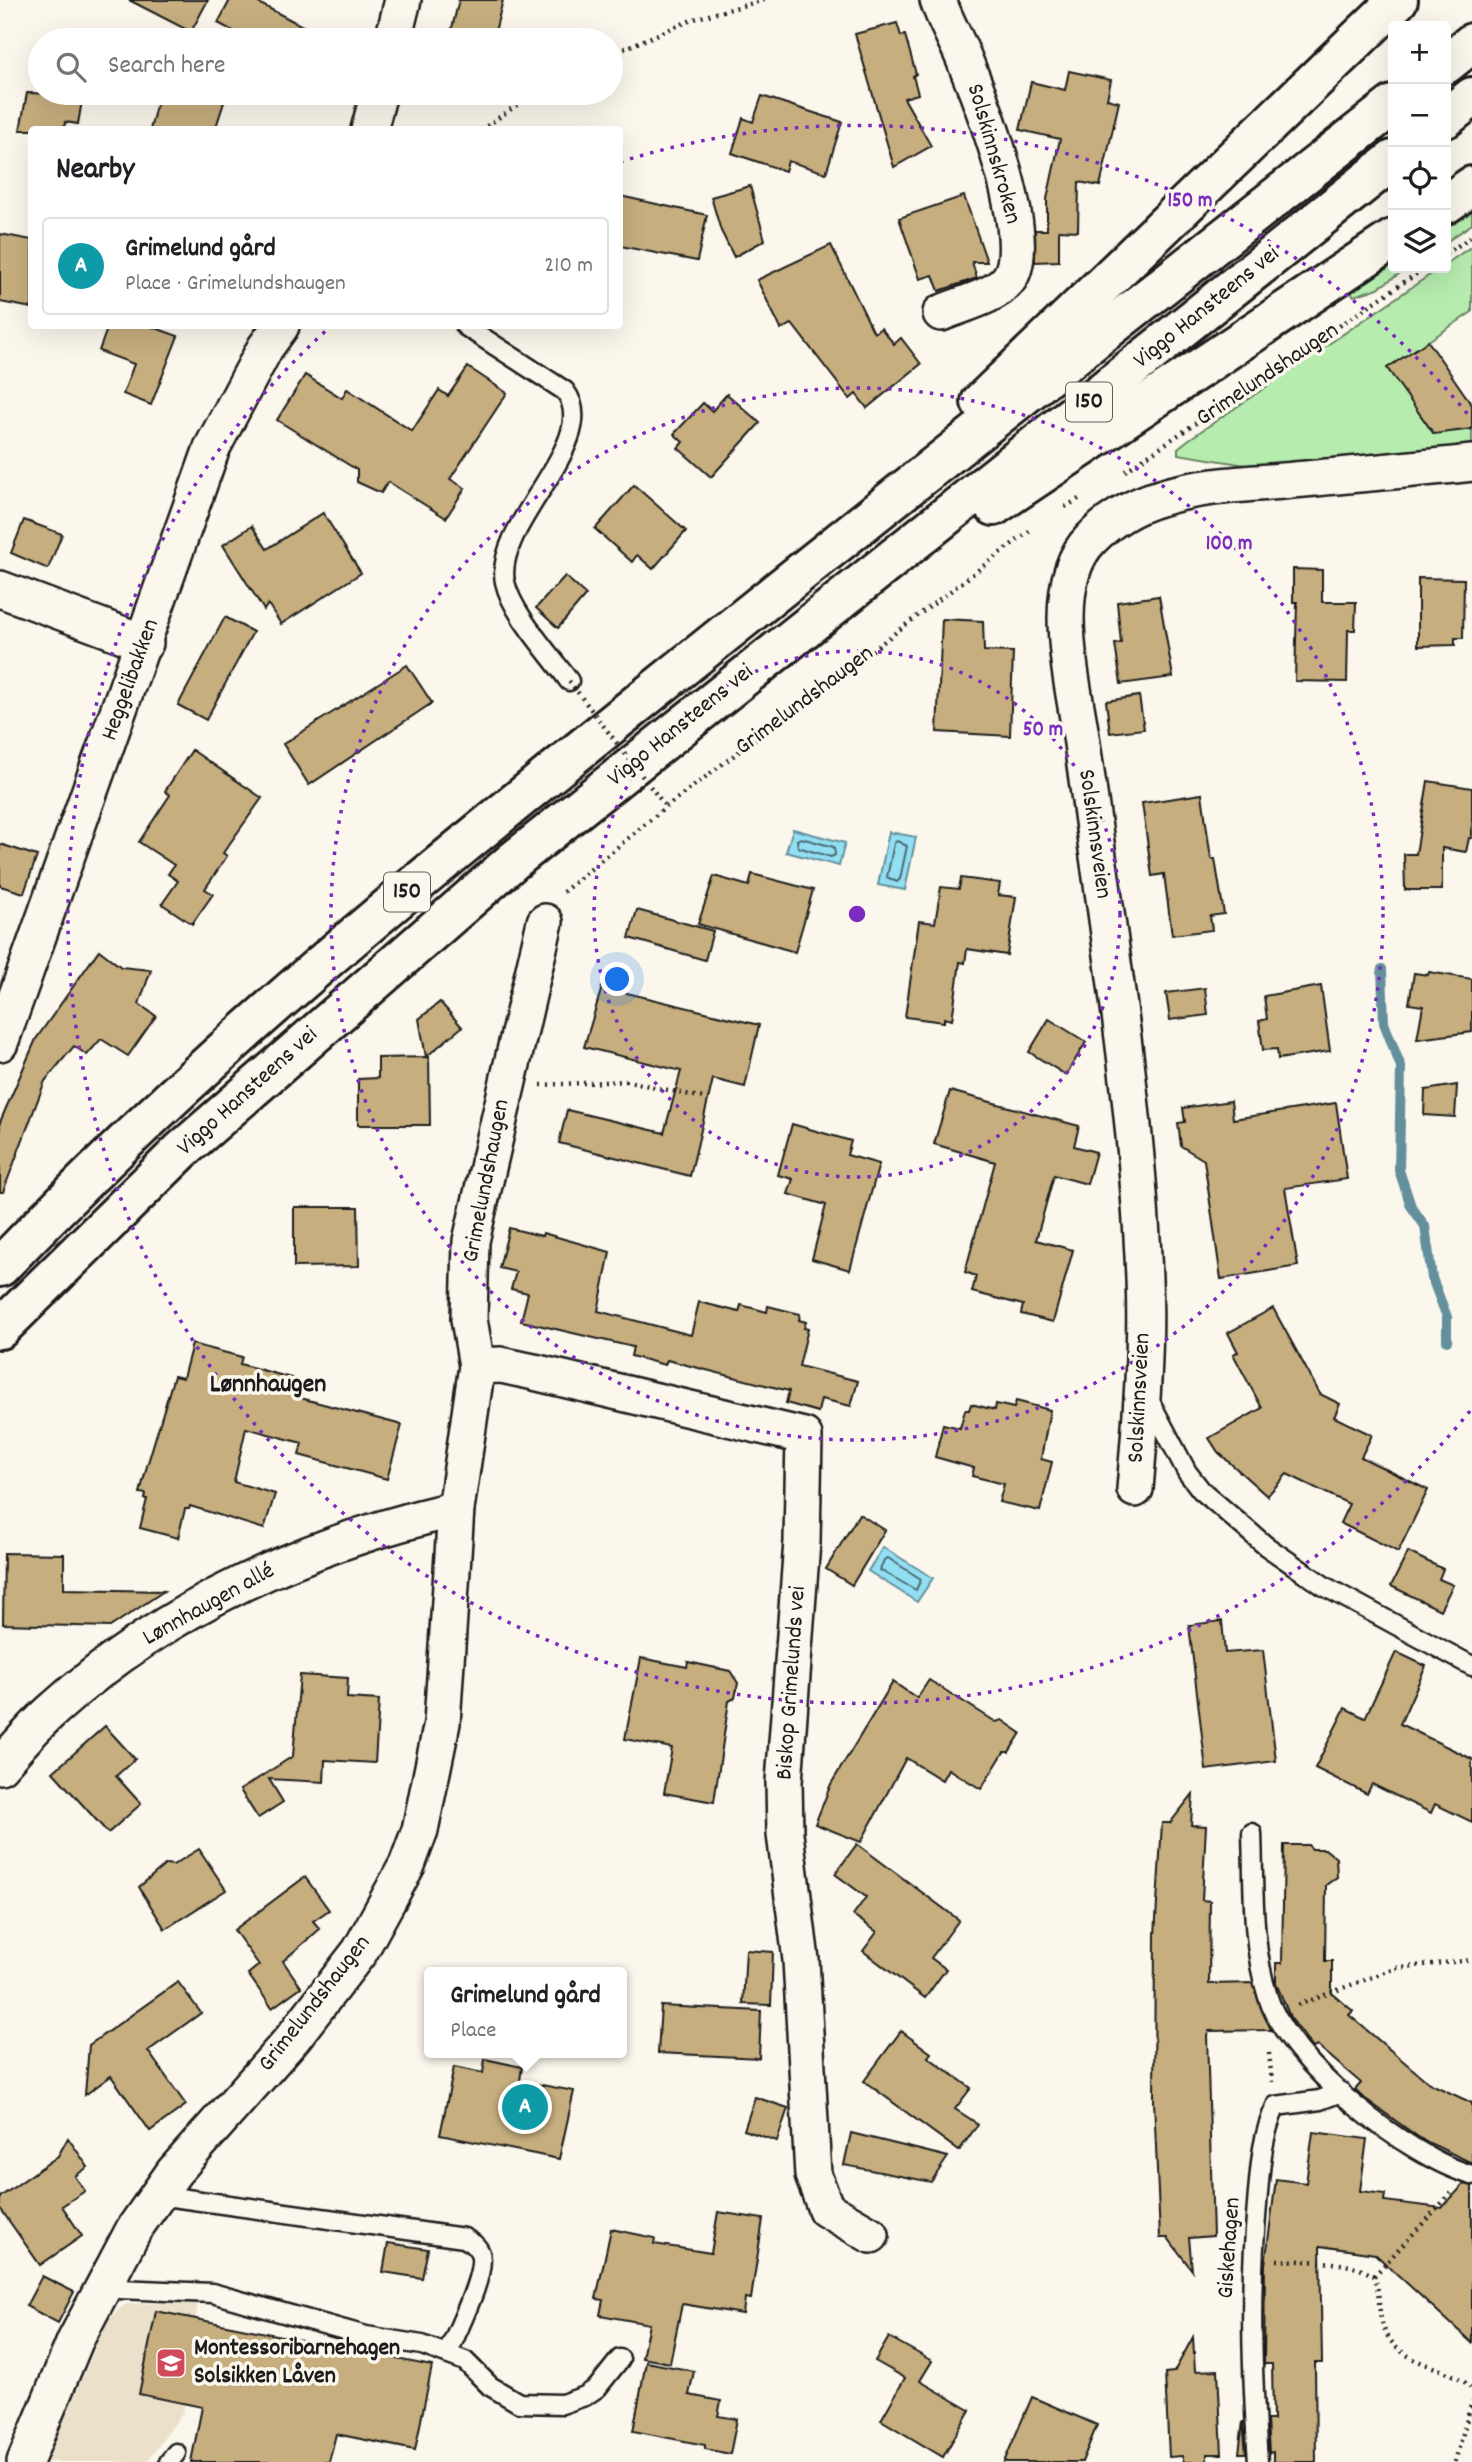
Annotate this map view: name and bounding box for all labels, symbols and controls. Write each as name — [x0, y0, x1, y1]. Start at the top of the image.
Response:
map controls — [1388, 21, 1451, 273]
button: + — [1388, 21, 1451, 84]
search box — [28, 28, 623, 105]
icon: search — [52, 48, 90, 86]
text: Search here — [108, 48, 226, 85]
street label: Solskinnskroken — [957, 80, 1029, 228]
button: − — [1388, 84, 1451, 147]
button: locate — [1388, 147, 1451, 210]
text: Nearby — [56, 150, 134, 193]
text: 150 m — [1167, 187, 1213, 217]
button: layers — [1388, 210, 1451, 273]
text: Grimelund gård — [125, 231, 276, 268]
street label: Viggo Hansteens vei — [1127, 238, 1287, 378]
text: A — [75, 250, 87, 283]
text: 210 m — [544, 250, 593, 283]
text: Place · Grimelundshaugen — [125, 268, 346, 301]
street label: Grimelundshaugen — [1190, 315, 1346, 435]
road number: 150 — [1066, 382, 1112, 422]
text: 100 m — [1206, 530, 1252, 560]
street label: Heggelibakken — [93, 614, 169, 746]
street label: Grimelundshaugen — [729, 638, 881, 764]
street label: Viggo Hansteens vei — [601, 656, 761, 796]
text: 50 m — [1023, 716, 1063, 746]
street label: Solskinnsveien — [1068, 767, 1120, 901]
road number: 150 — [384, 872, 430, 912]
centre of rings — [845, 902, 869, 926]
your location — [600, 962, 634, 996]
street label: Viggo Hansteens vei — [170, 1019, 326, 1165]
street label: Grimelundshaugen — [455, 1096, 519, 1266]
street label: Solskinnsveien — [1120, 1332, 1160, 1464]
district label: Lønnhaugen — [210, 1367, 326, 1404]
street label: Lønnhaugen allé — [137, 1555, 281, 1655]
street label: Biskop Grimelunds vei — [768, 1585, 816, 1781]
street label: Grimelundshaugen — [251, 1928, 379, 2080]
popup — [424, 1967, 627, 2058]
text: Grimelund gård — [450, 1978, 601, 2015]
text: Place — [450, 2015, 496, 2048]
pin: A — [502, 2081, 548, 2133]
street label: Giskehagen — [1210, 2196, 1250, 2300]
place label: Montessoribarnehagen Solsikken Låven — [194, 2332, 400, 2394]
school or university icon: Montessoribarnehagen Solsikken Låven — [154, 2346, 188, 2380]

